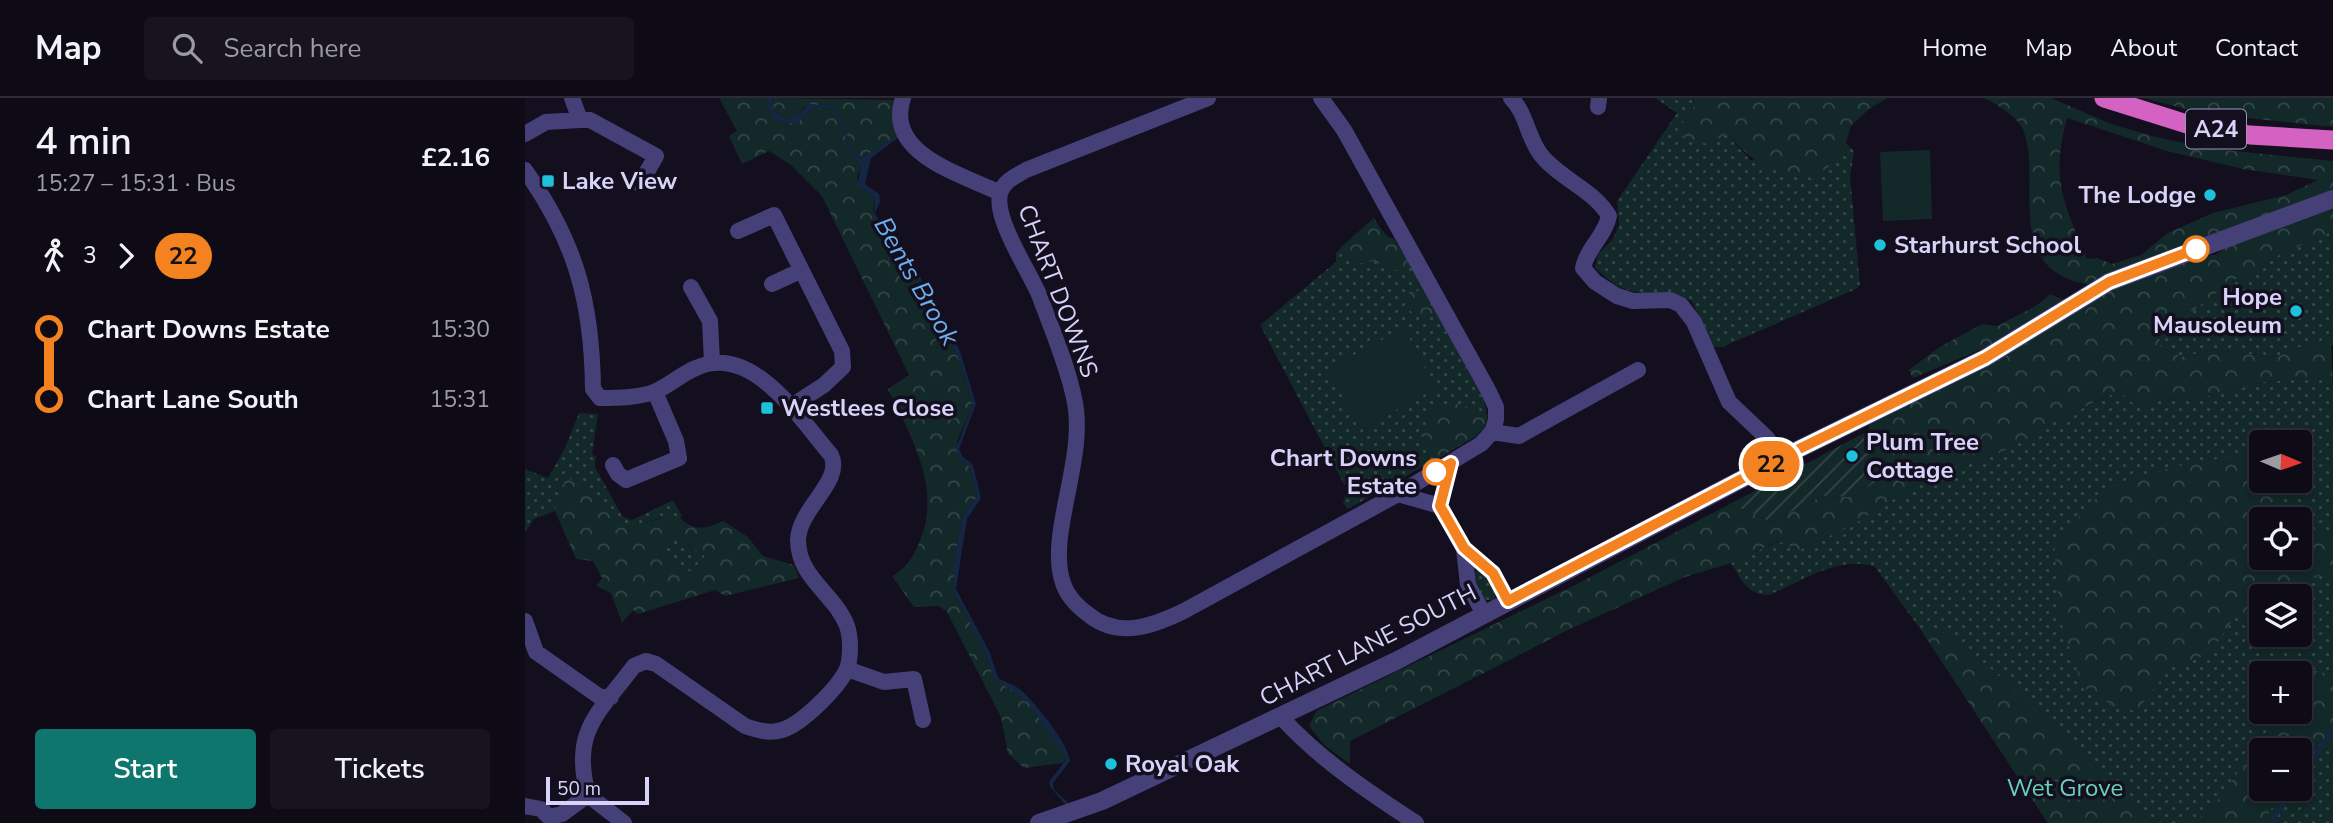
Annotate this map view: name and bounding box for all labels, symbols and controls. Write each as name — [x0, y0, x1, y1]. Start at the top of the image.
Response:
search box — [144, 17, 634, 80]
text: Map — [35, 26, 102, 71]
icon: search — [168, 29, 206, 67]
text: Search here — [224, 31, 361, 66]
text: Home — [1922, 32, 1987, 64]
text: Map — [2025, 32, 2072, 64]
text: About — [2110, 32, 2177, 64]
text: Contact — [2215, 32, 2298, 64]
road number: A24 — [2186, 110, 2246, 148]
text: 4 min — [35, 116, 132, 167]
text: £2.16 — [421, 140, 490, 175]
place label: Lake View — [562, 165, 678, 197]
text: 15:27 – 15:31 · Bus — [35, 168, 236, 199]
marker: Lake View — [540, 173, 556, 189]
place label: The Lodge — [2078, 179, 2196, 211]
marker: The Lodge — [2202, 187, 2218, 203]
street label: CHART DOWNS — [1010, 200, 1106, 382]
water label: Bents Brook — [866, 211, 968, 353]
place label: Starhurst School — [1894, 229, 2081, 261]
unlabelled marker — [2183, 236, 2209, 262]
icon: walk — [35, 237, 73, 275]
icon: forward — [107, 237, 145, 275]
marker: Starhurst School — [1872, 237, 1888, 253]
text: 3 — [83, 240, 97, 271]
text: 22 — [169, 240, 198, 272]
place label: Hope Mausoleum — [2153, 281, 2282, 341]
marker: Hope Mausoleum — [2288, 303, 2304, 319]
text: Chart Downs Estate — [87, 312, 330, 347]
text: 15:30 — [430, 314, 490, 345]
text: Chart Lane South — [87, 382, 299, 417]
text: 15:31 — [430, 384, 490, 415]
place label: Westlees Close — [781, 392, 954, 424]
marker: Westlees Close — [759, 400, 775, 416]
place label: Plum Tree Cottage — [1866, 426, 1979, 486]
north arrow — [2249, 430, 2312, 494]
map controls — [2249, 430, 2312, 801]
line badge: 22 — [1739, 441, 1803, 487]
place label: Chart Downs Estate — [1270, 442, 1417, 502]
text: 22 — [1757, 448, 1785, 480]
marker: Plum Tree Cottage — [1844, 448, 1860, 464]
marker: Chart Downs Estate — [1423, 459, 1449, 485]
button: locate — [2249, 507, 2312, 570]
street label: CHART LANE SOUTH — [1254, 576, 1482, 714]
button: layers — [2249, 584, 2312, 647]
button: + — [2249, 661, 2312, 724]
button: Start — [35, 729, 256, 809]
button: Tickets — [270, 729, 490, 809]
button: − — [2249, 738, 2312, 801]
place label: Royal Oak — [1125, 748, 1240, 780]
marker: Royal Oak — [1103, 756, 1119, 772]
park label: Wet Grove — [2007, 772, 2123, 804]
scale bar — [546, 774, 649, 806]
text: 50 m — [557, 776, 601, 802]

